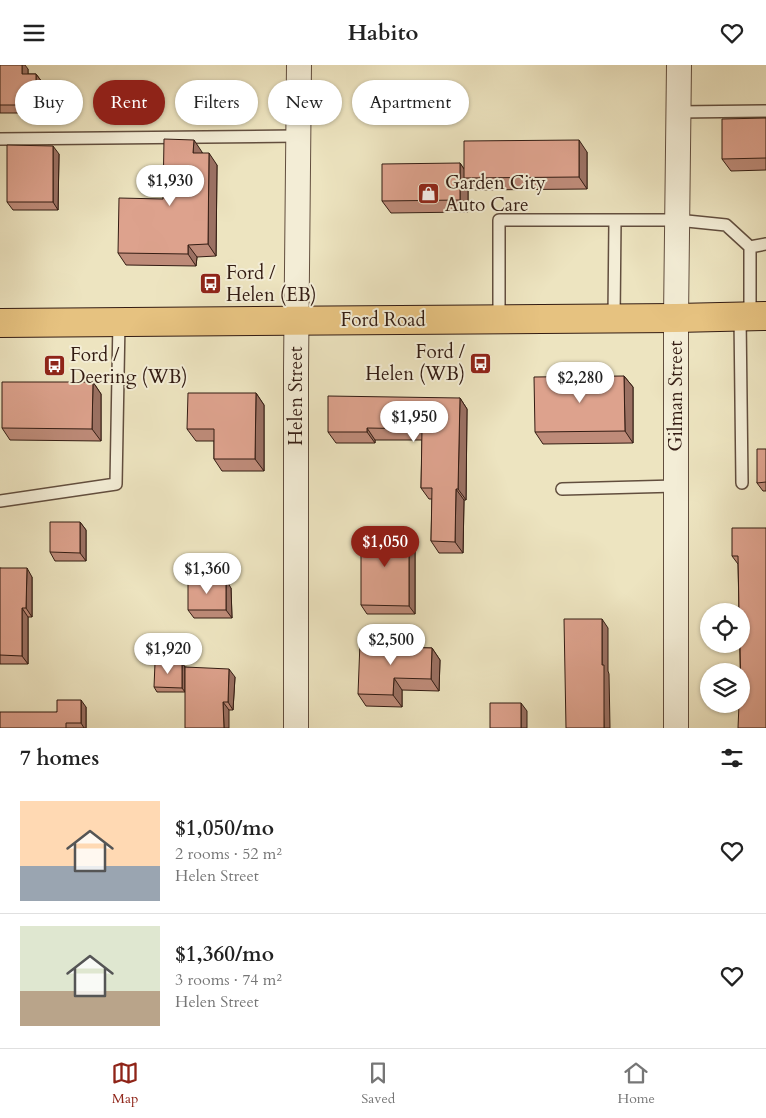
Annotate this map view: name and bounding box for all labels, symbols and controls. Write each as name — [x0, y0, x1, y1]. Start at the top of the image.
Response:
text: Habito — [348, 18, 418, 48]
icon: menu — [20, 19, 48, 47]
icon: heart — [718, 19, 746, 47]
chip: Buy — [15, 80, 83, 125]
chip: Rent — [93, 80, 165, 125]
chip: Filters — [175, 80, 258, 125]
chip: New — [268, 80, 342, 125]
chip: Apartment — [352, 80, 469, 125]
pin: $1,930 — [129, 165, 211, 207]
text: $1,930 — [147, 170, 193, 192]
place label: Garden City Auto Care — [445, 170, 546, 218]
shop icon: Garden City Auto Care — [417, 182, 441, 206]
place label: Ford / Helen (EB) — [226, 260, 317, 308]
bus stop icon: Ford / Helen (EB) — [198, 272, 222, 296]
street label: Ford Road — [341, 307, 426, 333]
place label: Ford / Helen (WB) — [365, 339, 466, 387]
street label: Gilman Street — [663, 340, 689, 452]
place label: Ford / Deering (WB) — [70, 342, 187, 390]
street label: Helen Street — [283, 346, 309, 446]
bus stop icon: Ford / Helen (WB) — [469, 351, 493, 375]
bus stop icon: Ford / Deering (WB) — [42, 354, 66, 378]
pin: $2,280 — [539, 361, 621, 404]
text: $2,280 — [557, 367, 603, 389]
pin: $1,950 — [373, 401, 455, 443]
text: $1,950 — [391, 406, 437, 428]
pin: $1,050 — [344, 525, 426, 568]
text: $1,050 — [362, 531, 408, 553]
pin: $1,360 — [166, 553, 248, 595]
text: $1,360 — [184, 558, 230, 580]
map controls — [700, 603, 750, 713]
button: locate — [700, 603, 750, 653]
pin: $2,500 — [350, 623, 432, 666]
text: $2,500 — [368, 629, 414, 651]
pin: $1,920 — [127, 633, 209, 675]
text: $1,920 — [145, 638, 191, 660]
button: layers — [700, 663, 750, 713]
text: 7 homes — [20, 744, 99, 773]
icon: filters — [718, 744, 746, 772]
text: $1,050/mo — [175, 814, 274, 843]
icon: home — [60, 821, 120, 881]
icon: heart — [718, 837, 746, 865]
text: 2 rooms · 52 m² — [175, 843, 282, 865]
text: Helen Street — [175, 865, 259, 887]
text: $1,360/mo — [175, 940, 274, 969]
icon: home — [60, 946, 120, 1006]
icon: heart — [718, 962, 746, 990]
text: 3 rooms · 74 m² — [175, 969, 282, 991]
text: Helen Street — [175, 991, 259, 1013]
tab: Map — [111, 1059, 139, 1108]
tab: Saved — [361, 1059, 395, 1108]
tab: Home — [617, 1059, 655, 1108]

